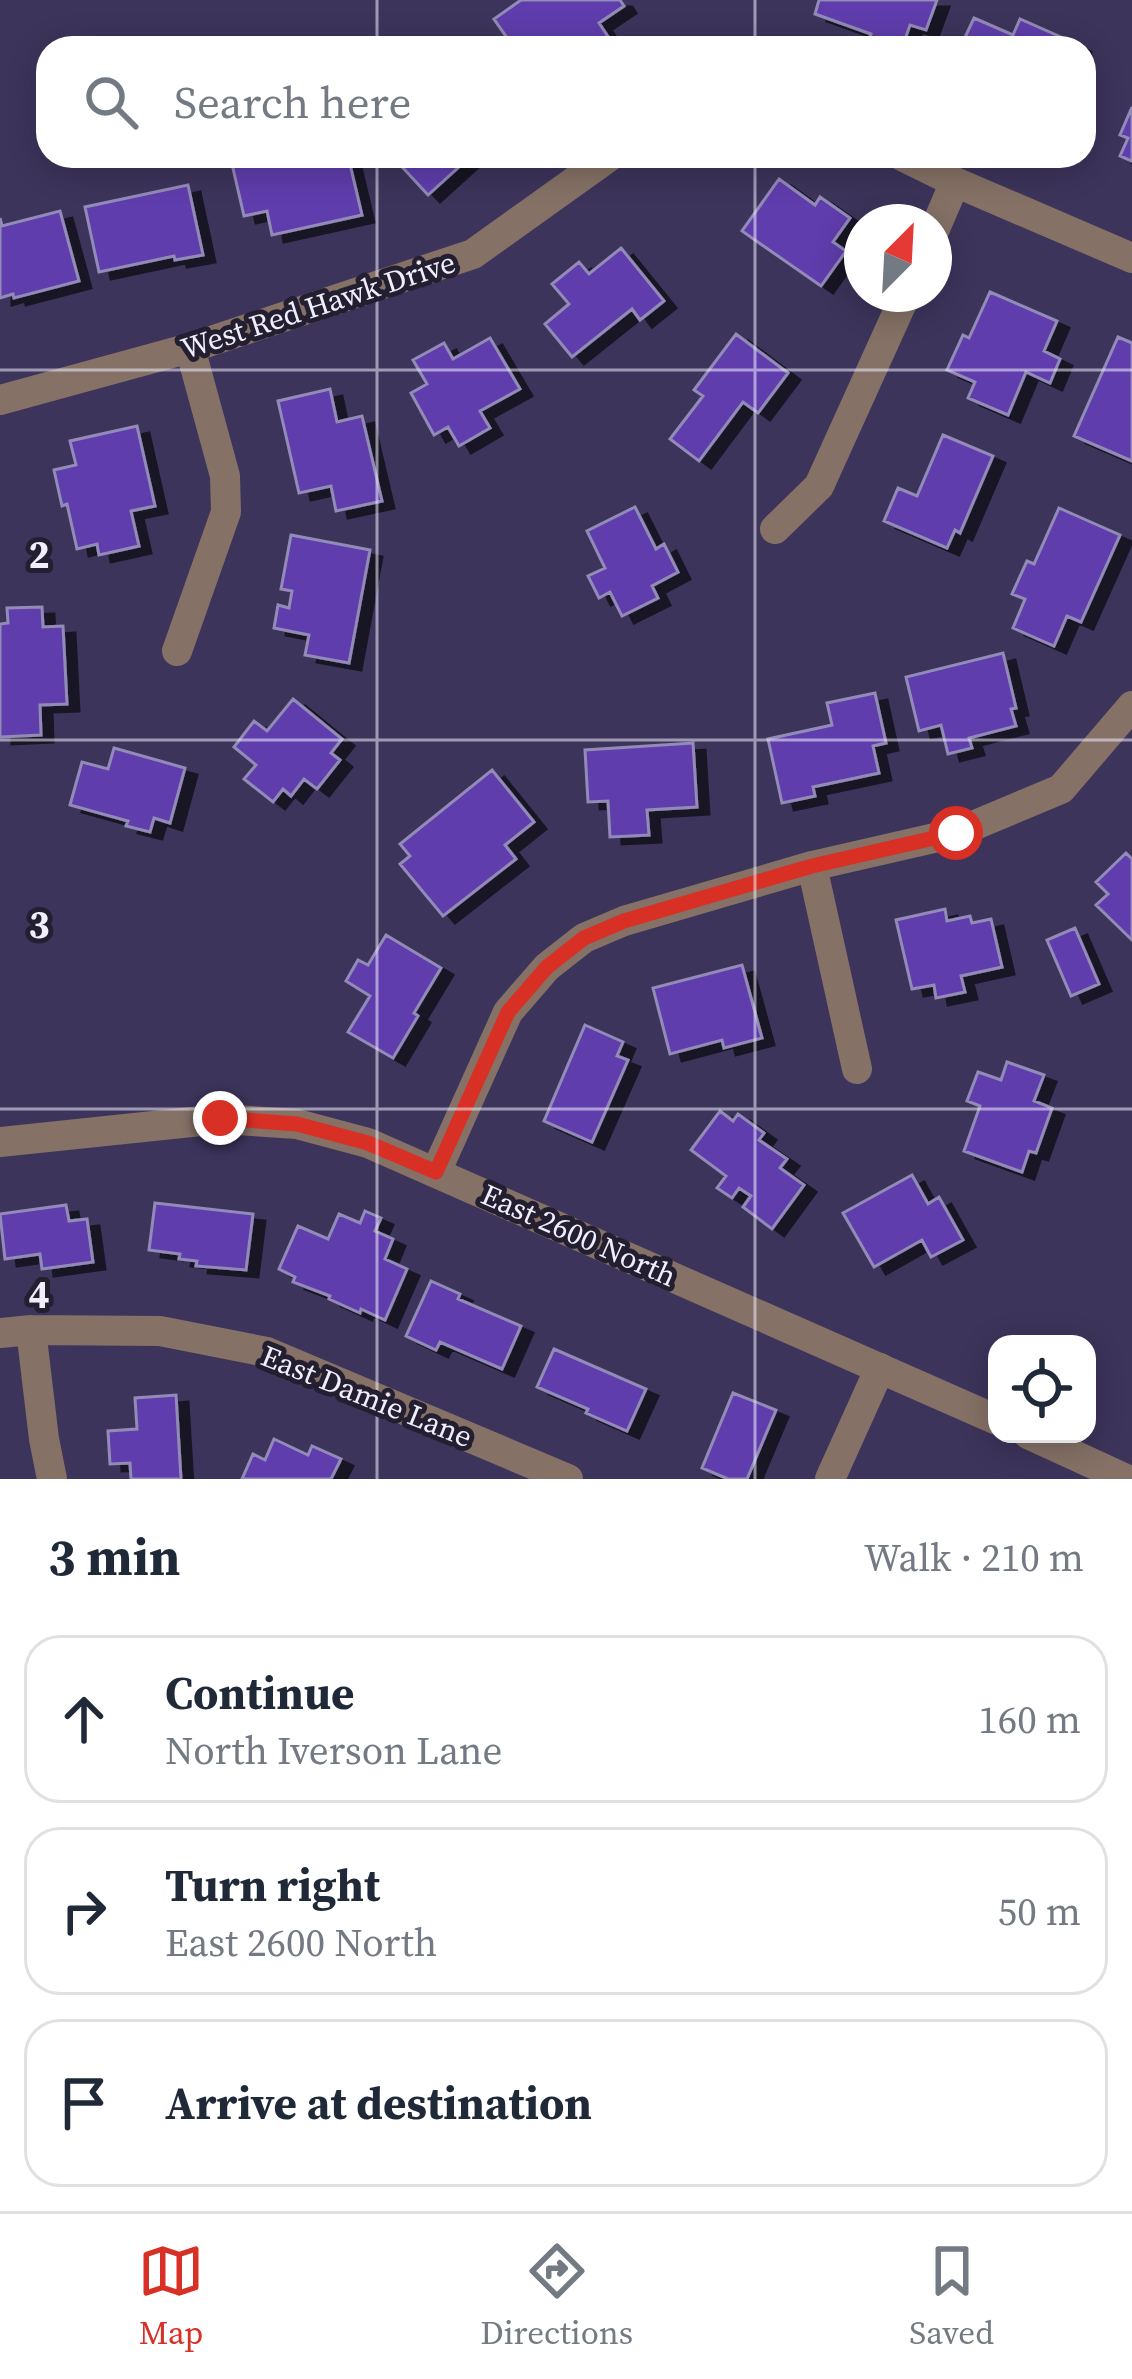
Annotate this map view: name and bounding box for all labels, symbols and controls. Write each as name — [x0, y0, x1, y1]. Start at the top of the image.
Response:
search box — [36, 36, 1096, 168]
icon: search — [78, 69, 144, 135]
text: Search here — [174, 71, 411, 133]
north arrow — [844, 204, 952, 312]
street label: West Red Hawk Drive — [176, 241, 460, 369]
text: 2 — [28, 528, 50, 581]
route start — [929, 806, 983, 860]
text: 3 — [28, 898, 50, 951]
route end — [193, 1091, 247, 1145]
street label: East 2600 North — [475, 1174, 683, 1296]
text: 4 — [28, 1268, 50, 1321]
street label: East Damie Lane — [255, 1335, 479, 1457]
map controls — [988, 1335, 1096, 1443]
button: locate — [988, 1335, 1096, 1443]
text: 3 min — [48, 1522, 180, 1592]
text: Walk · 210 m — [864, 1531, 1084, 1584]
text: Continue — [165, 1662, 354, 1724]
icon: ahead — [51, 1686, 117, 1752]
text: 160 m — [978, 1693, 1081, 1746]
text: North Iverson Lane — [165, 1724, 502, 1777]
text: Turn right — [165, 1854, 380, 1916]
icon: right — [51, 1878, 117, 1944]
text: 50 m — [998, 1885, 1081, 1938]
text: East 2600 North — [165, 1916, 437, 1969]
icon: arrive — [51, 2070, 117, 2136]
text: Arrive at destination — [165, 2072, 592, 2134]
tab: Map — [138, 2238, 204, 2355]
tab: Directions — [480, 2238, 633, 2355]
tab: Saved — [909, 2238, 994, 2355]

